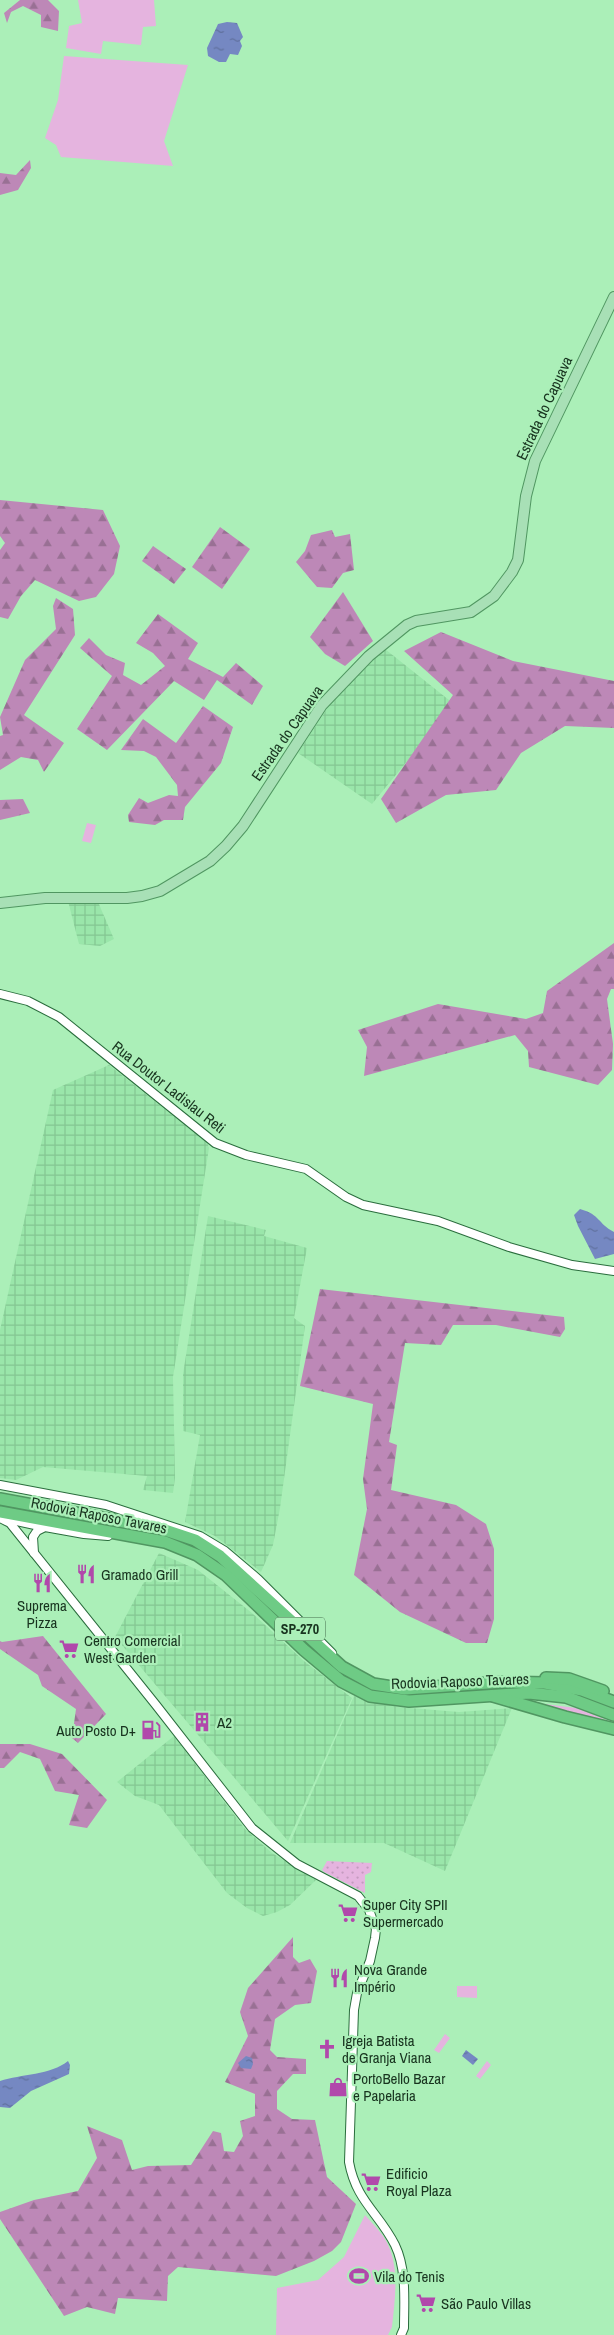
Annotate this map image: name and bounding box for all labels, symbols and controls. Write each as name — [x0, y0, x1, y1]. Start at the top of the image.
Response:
street label: Estrada do Capuava — [511, 353, 577, 463]
street label: Estrada do Capuava — [246, 681, 328, 785]
street label: Rua Doutor Ladislau Reti — [108, 1036, 230, 1138]
street label: Rodovia Raposo Tavares — [29, 1492, 169, 1538]
restaurant icon: Gramado Grill — [75, 1563, 97, 1585]
place label: Gramado Grill — [101, 1564, 178, 1585]
restaurant icon: Suprema Pizza — [31, 1572, 53, 1594]
place label: Suprema Pizza — [17, 1595, 67, 1633]
road number: SP-270 — [275, 1618, 325, 1640]
place label: Centro Comercial West Garden — [84, 1630, 180, 1668]
supermarket icon: Centro Comercial West Garden — [58, 1638, 80, 1660]
street label: Rodovia Raposo Tavares — [391, 1668, 529, 1694]
building icon: A2 — [191, 1711, 213, 1733]
place label: A2 — [216, 1712, 232, 1733]
fuel station icon: Auto Posto D+ — [140, 1719, 162, 1741]
place label: Auto Posto D+ — [55, 1720, 136, 1741]
place label: Super City SPII Supermercado — [363, 1894, 448, 1932]
supermarket icon: Super City SPII Supermercado — [337, 1902, 359, 1924]
place label: Nova Grande Império — [354, 1959, 427, 1997]
restaurant icon: Nova Grande Império — [328, 1967, 350, 1989]
place label: Igreja Batista de Granja Viana — [342, 2030, 432, 2068]
church icon: Igreja Batista de Granja Viana — [316, 2038, 338, 2060]
place label: PortoBello Bazar e Papelaria — [353, 2068, 445, 2106]
shop icon: PortoBello Bazar e Papelaria — [327, 2076, 349, 2098]
place label: Edificio Royal Plaza — [386, 2163, 452, 2201]
supermarket icon: Edificio Royal Plaza — [360, 2171, 382, 2193]
sports icon: Vila do Tenis — [348, 2265, 370, 2287]
place label: Vila do Tenis — [374, 2266, 445, 2287]
supermarket icon: São Paulo Villas — [415, 2292, 437, 2314]
place label: São Paulo Villas — [441, 2293, 531, 2314]

